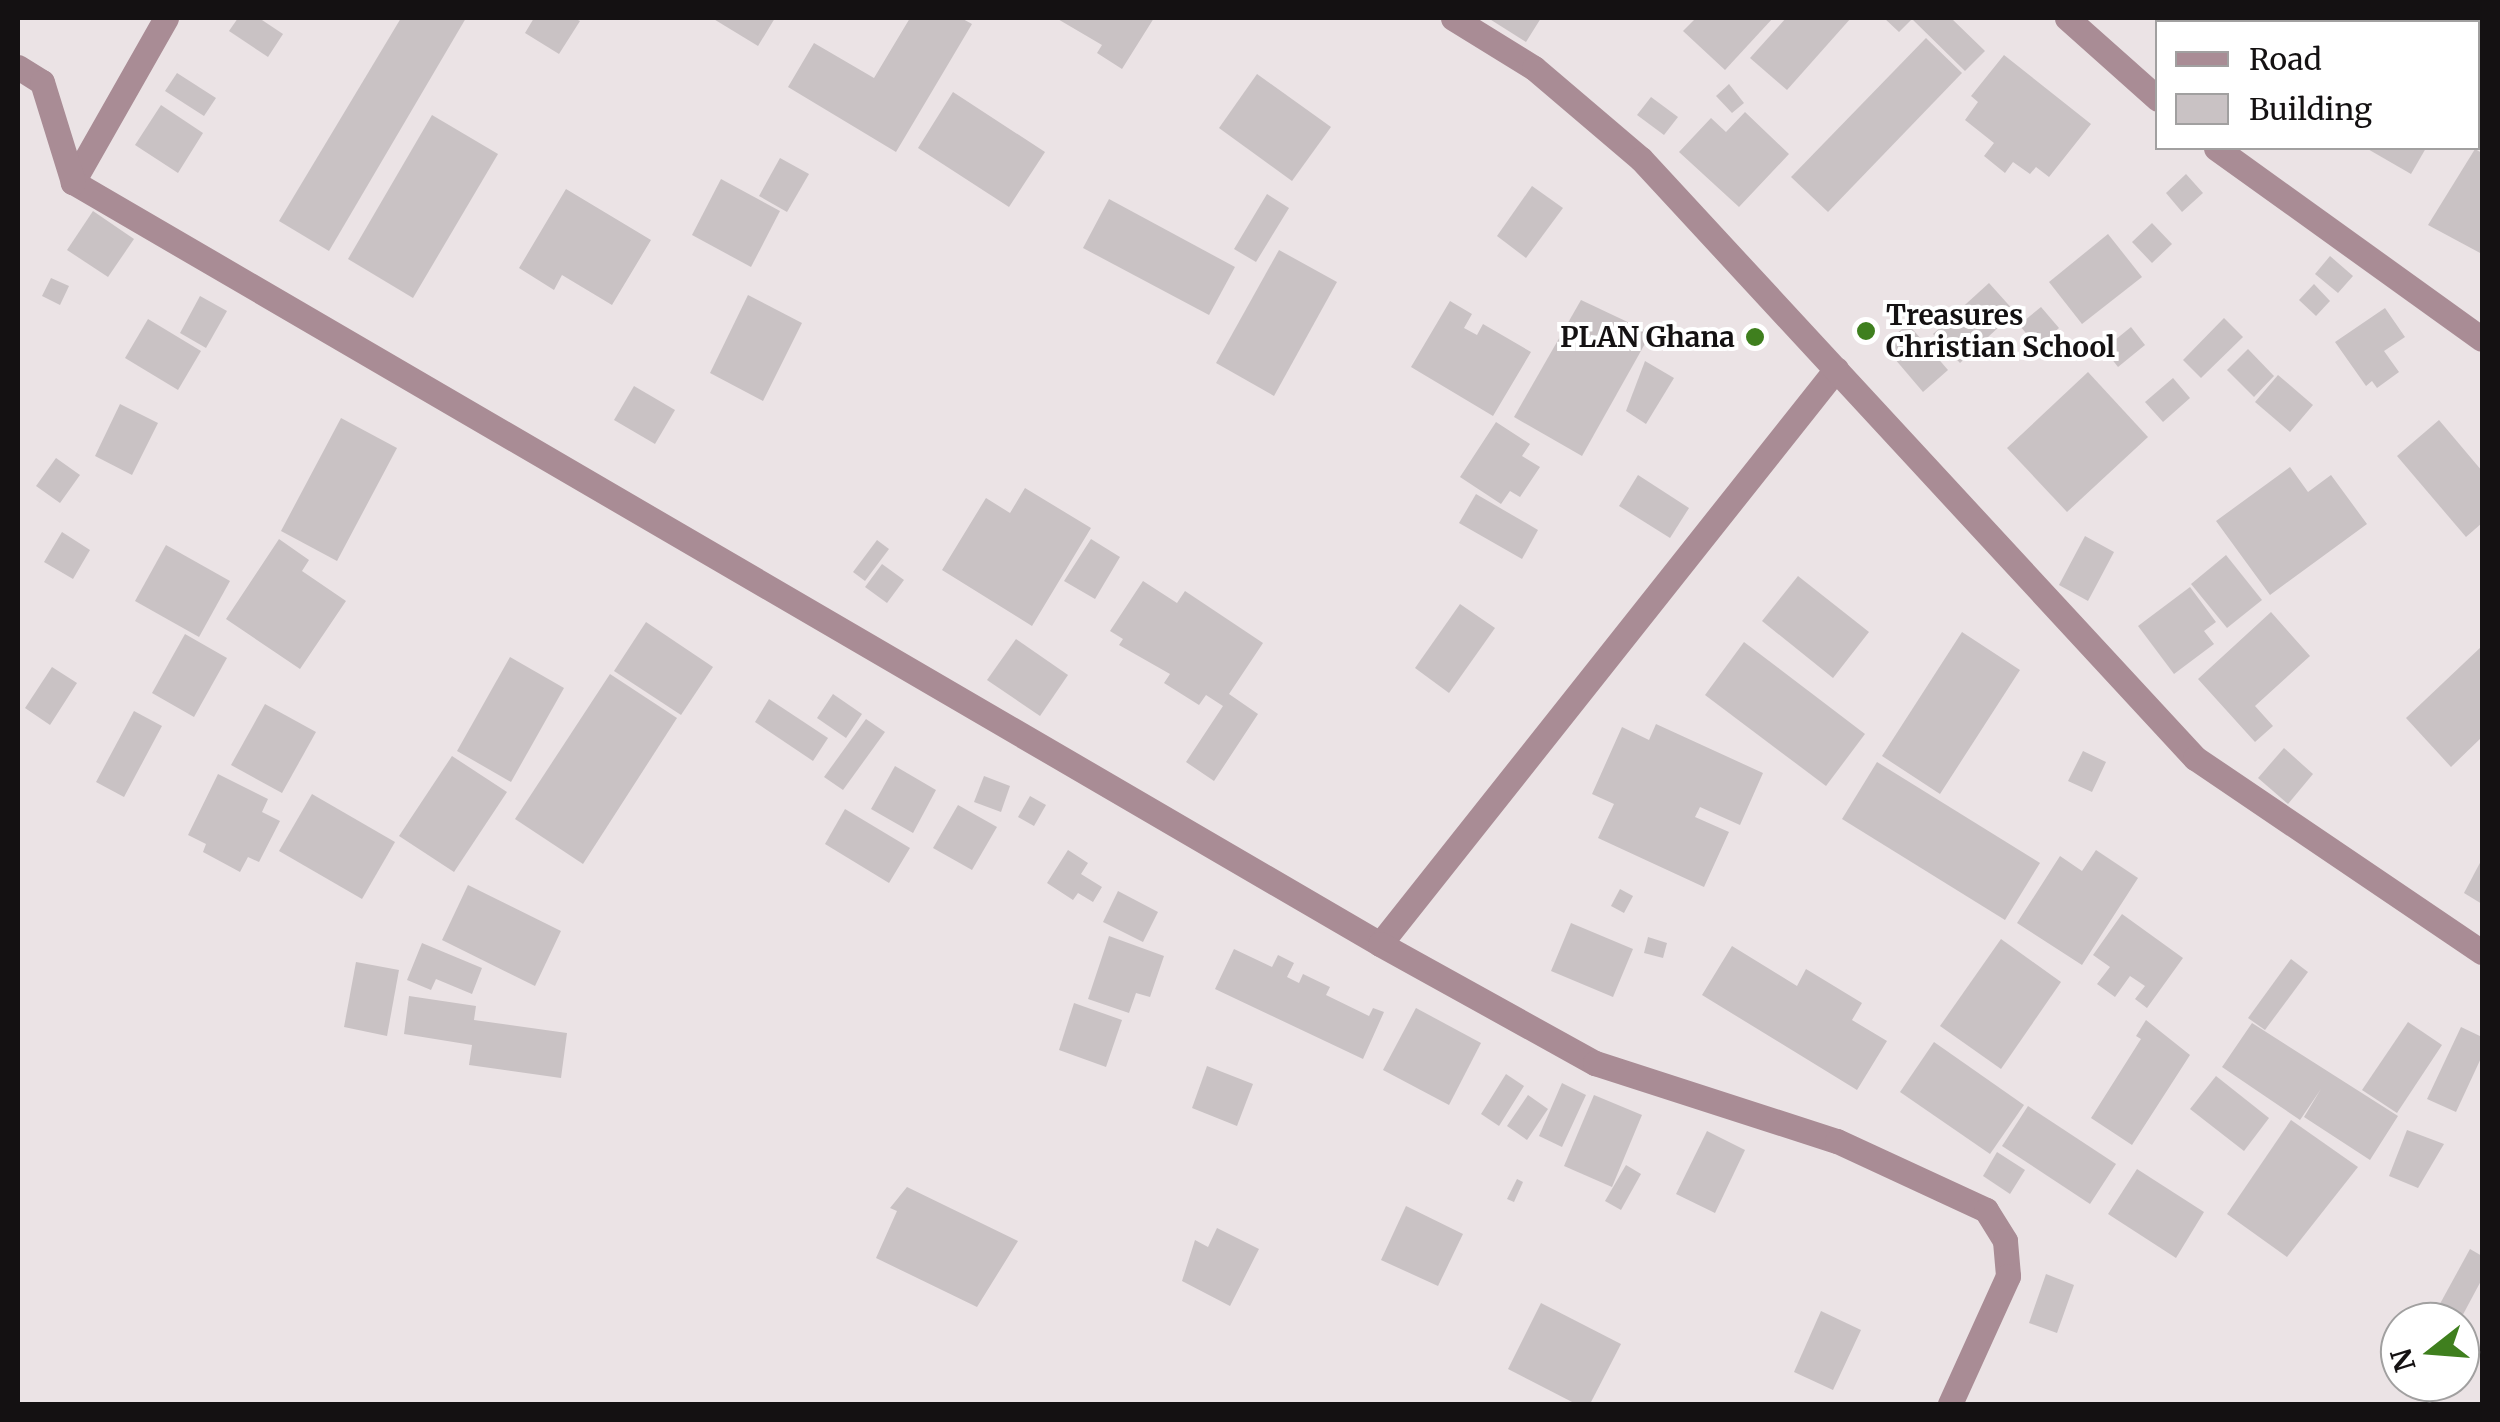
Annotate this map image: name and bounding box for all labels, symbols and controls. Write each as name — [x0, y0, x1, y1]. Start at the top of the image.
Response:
legend — [2155, 20, 2480, 150]
text: Road — [2249, 40, 2322, 78]
text: Building — [2249, 90, 2372, 128]
place label: Treasures Christian School — [1886, 298, 2115, 364]
place label: PLAN Ghana — [1560, 320, 1735, 354]
marker: Treasures Christian School — [1855, 320, 1877, 342]
marker: PLAN Ghana — [1744, 326, 1766, 348]
north arrow — [2380, 1302, 2480, 1402]
text: N — [2383, 1344, 2424, 1376]

